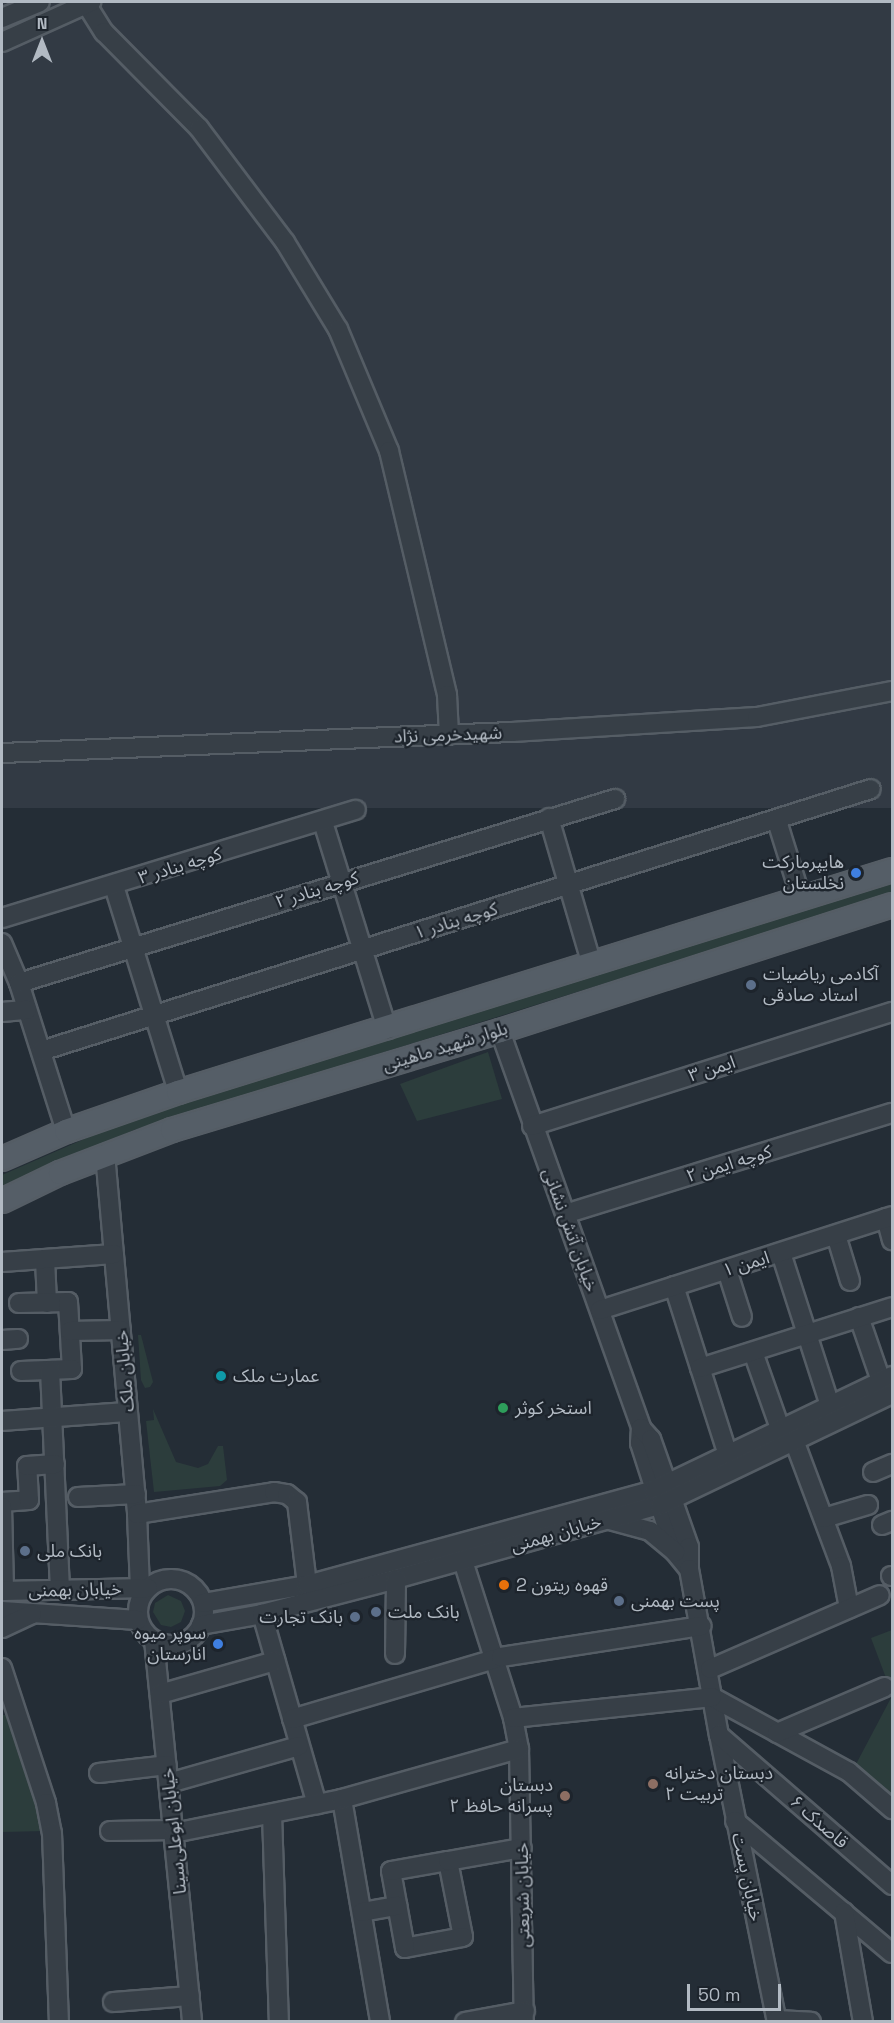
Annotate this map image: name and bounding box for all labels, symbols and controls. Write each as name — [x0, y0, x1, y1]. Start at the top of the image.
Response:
north arrow — [12, 12, 72, 72]
text: N — [37, 13, 47, 34]
street label: شهیدخرمی نژاد — [394, 722, 502, 748]
street label: کوچه بنادر ۳ — [136, 843, 224, 889]
place label: هایپرمارکت نخلستان — [762, 852, 844, 894]
marker: هایپرمارکت نخلستان — [849, 866, 863, 880]
street label: کوچه بنادر ۲ — [273, 867, 361, 913]
street label: کوچه بنادر ۱ — [412, 898, 500, 944]
place label: آکادمی ریاضیات استاد صادقی — [763, 964, 879, 1006]
marker: آکادمی ریاضیات استاد صادقی — [744, 978, 758, 992]
street label: بلوار شهید ماهینی — [380, 1018, 510, 1076]
street label: ایمن ۳ — [686, 1051, 738, 1087]
street label: کوچه ایمن ۲ — [684, 1141, 774, 1187]
street label: خیابان آتش نشانی — [538, 1165, 602, 1295]
street label: ایمن ۱ — [720, 1247, 772, 1281]
street label: خیابان ملک — [111, 1329, 139, 1413]
place label: عمارت ملک — [233, 1365, 319, 1387]
marker: عمارت ملک — [214, 1369, 228, 1383]
place label: استخر کوثر — [515, 1397, 592, 1419]
marker: استخر کوثر — [496, 1401, 510, 1415]
street label: خیابان بهمنی — [508, 1511, 604, 1557]
place label: بانک ملی — [37, 1540, 102, 1562]
marker: بانک ملی — [18, 1544, 32, 1558]
place label: قهوه ریتون 2 — [516, 1574, 608, 1596]
street label: خیابان بهمنی — [28, 1578, 122, 1602]
marker: قهوه ریتون 2 — [497, 1578, 511, 1592]
place label: پست بهمنی — [631, 1590, 720, 1612]
marker: پست بهمنی — [612, 1594, 626, 1608]
place label: بانک ملت — [388, 1601, 460, 1623]
marker: بانک ملت — [369, 1605, 383, 1619]
place label: بانک تجارت — [259, 1606, 343, 1628]
marker: بانک تجارت — [348, 1610, 362, 1624]
place label: سوپر میوه انارستان — [134, 1623, 206, 1666]
marker: سوپر میوه انارستان — [211, 1637, 225, 1651]
place label: دبستان دخترانه تربیت ۲ — [665, 1763, 773, 1806]
street label: خیابان ابوعلی‌سینا — [157, 1767, 191, 1895]
place label: دبستان پسرانه حافظ ۲ — [449, 1775, 553, 1818]
marker: دبستان دخترانه تربیت ۲ — [646, 1777, 660, 1791]
marker: دبستان پسرانه حافظ ۲ — [558, 1789, 572, 1803]
street label: قاصدک ۶ — [786, 1791, 852, 1853]
street label: خیابان پست — [727, 1831, 767, 1923]
street label: خیابان شریعتی — [511, 1842, 535, 1948]
scale bar — [690, 1972, 784, 2010]
text: 50 m — [698, 1983, 740, 2006]

